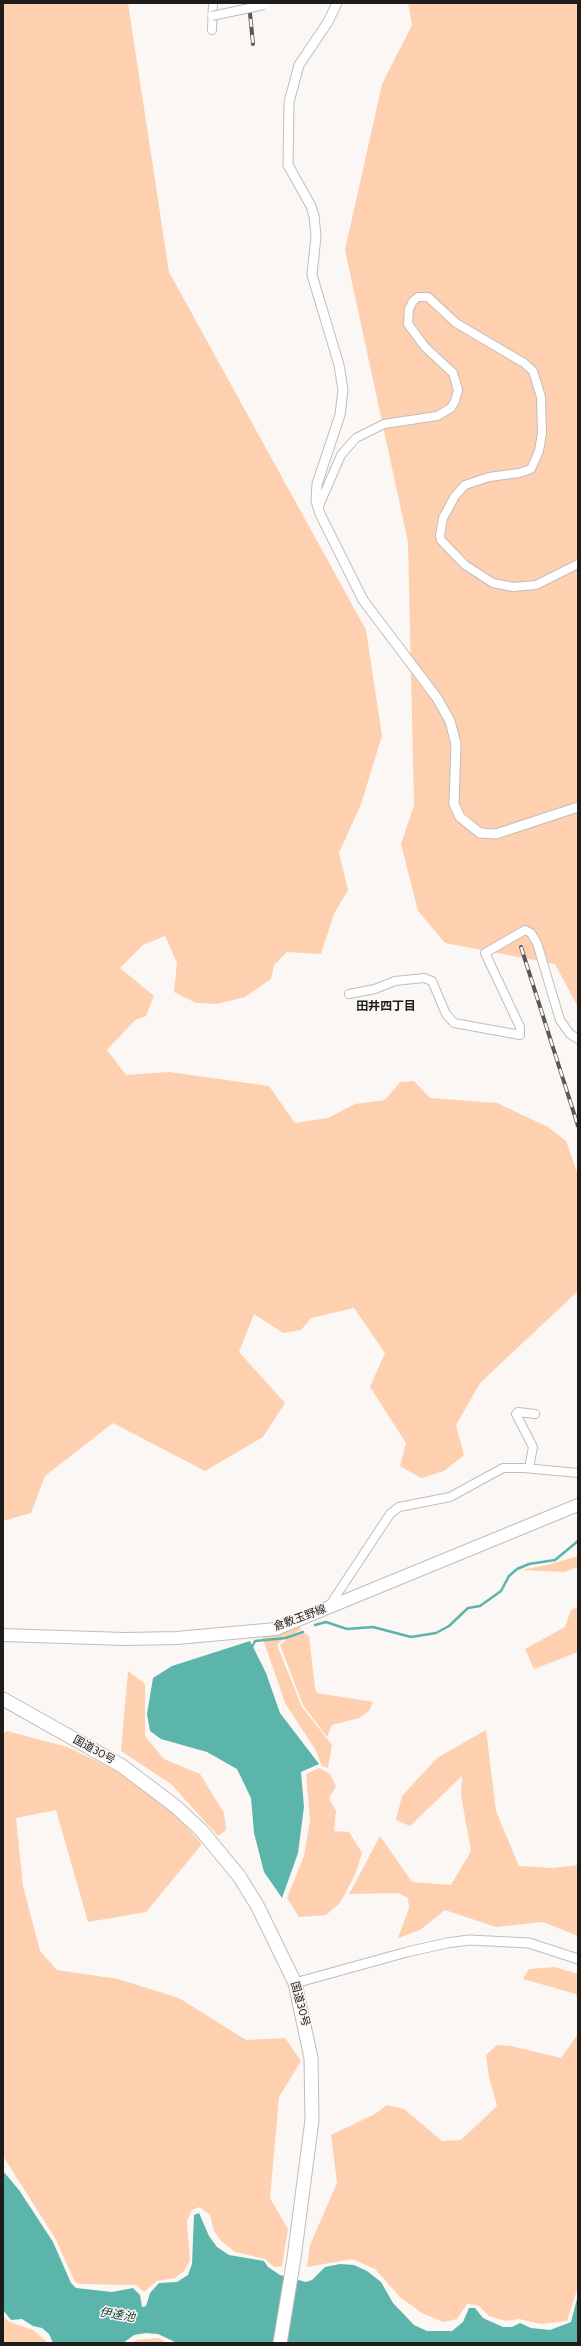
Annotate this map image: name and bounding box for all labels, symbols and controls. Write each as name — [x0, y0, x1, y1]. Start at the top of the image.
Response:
district label: 田井四丁目 — [356, 999, 416, 1013]
street label: 倉敷玉野線 — [272, 1602, 328, 1634]
street label: 国道30号 — [71, 1733, 117, 1767]
street label: 国道30号 — [288, 1980, 312, 2028]
water label: 伊達池 — [98, 2305, 136, 2325]

